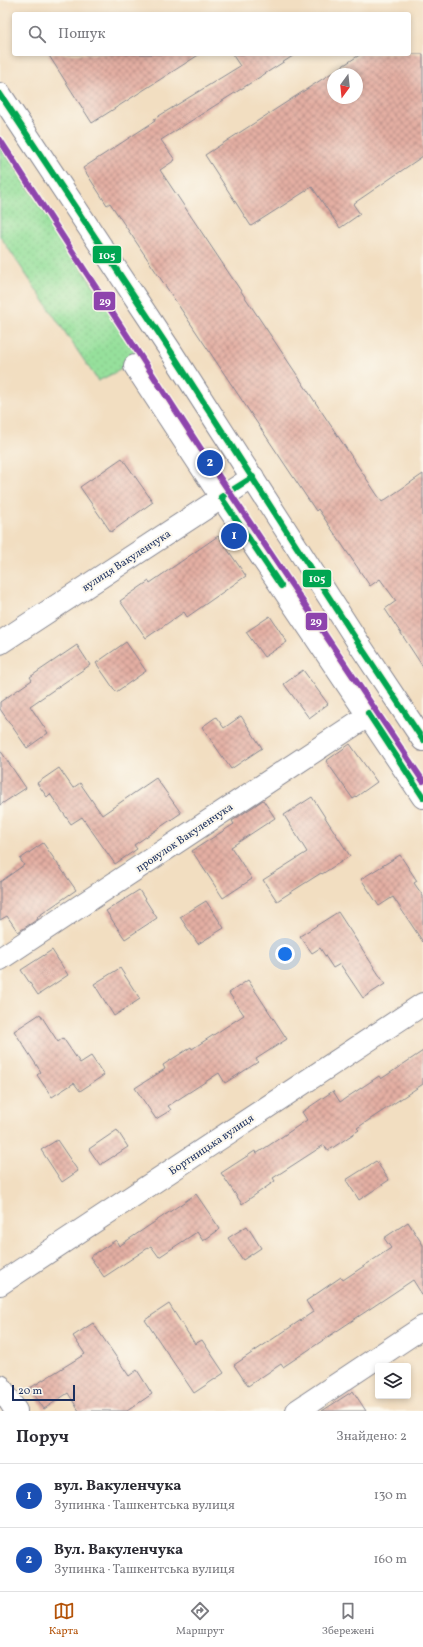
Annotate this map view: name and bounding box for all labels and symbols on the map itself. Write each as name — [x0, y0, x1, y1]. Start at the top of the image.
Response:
north arrow — [327, 68, 363, 104]
line badge: 105 — [92, 245, 122, 264]
text: 105 — [99, 249, 115, 264]
line badge: 29 — [93, 291, 116, 311]
text: 29 — [99, 295, 111, 310]
pin: 2 — [197, 448, 223, 478]
pin: 1 — [221, 521, 247, 551]
street label: вулиця Вакуленчука — [80, 527, 175, 596]
line badge: 105 — [302, 569, 332, 588]
text: 105 — [309, 572, 325, 587]
line badge: 29 — [305, 612, 328, 631]
text: 29 — [310, 615, 322, 630]
street label: провулок Вакуленчука — [133, 800, 237, 876]
your location — [275, 944, 295, 964]
street label: Бортницька вулиця — [166, 1111, 257, 1179]
scale bar — [12, 1383, 75, 1402]

